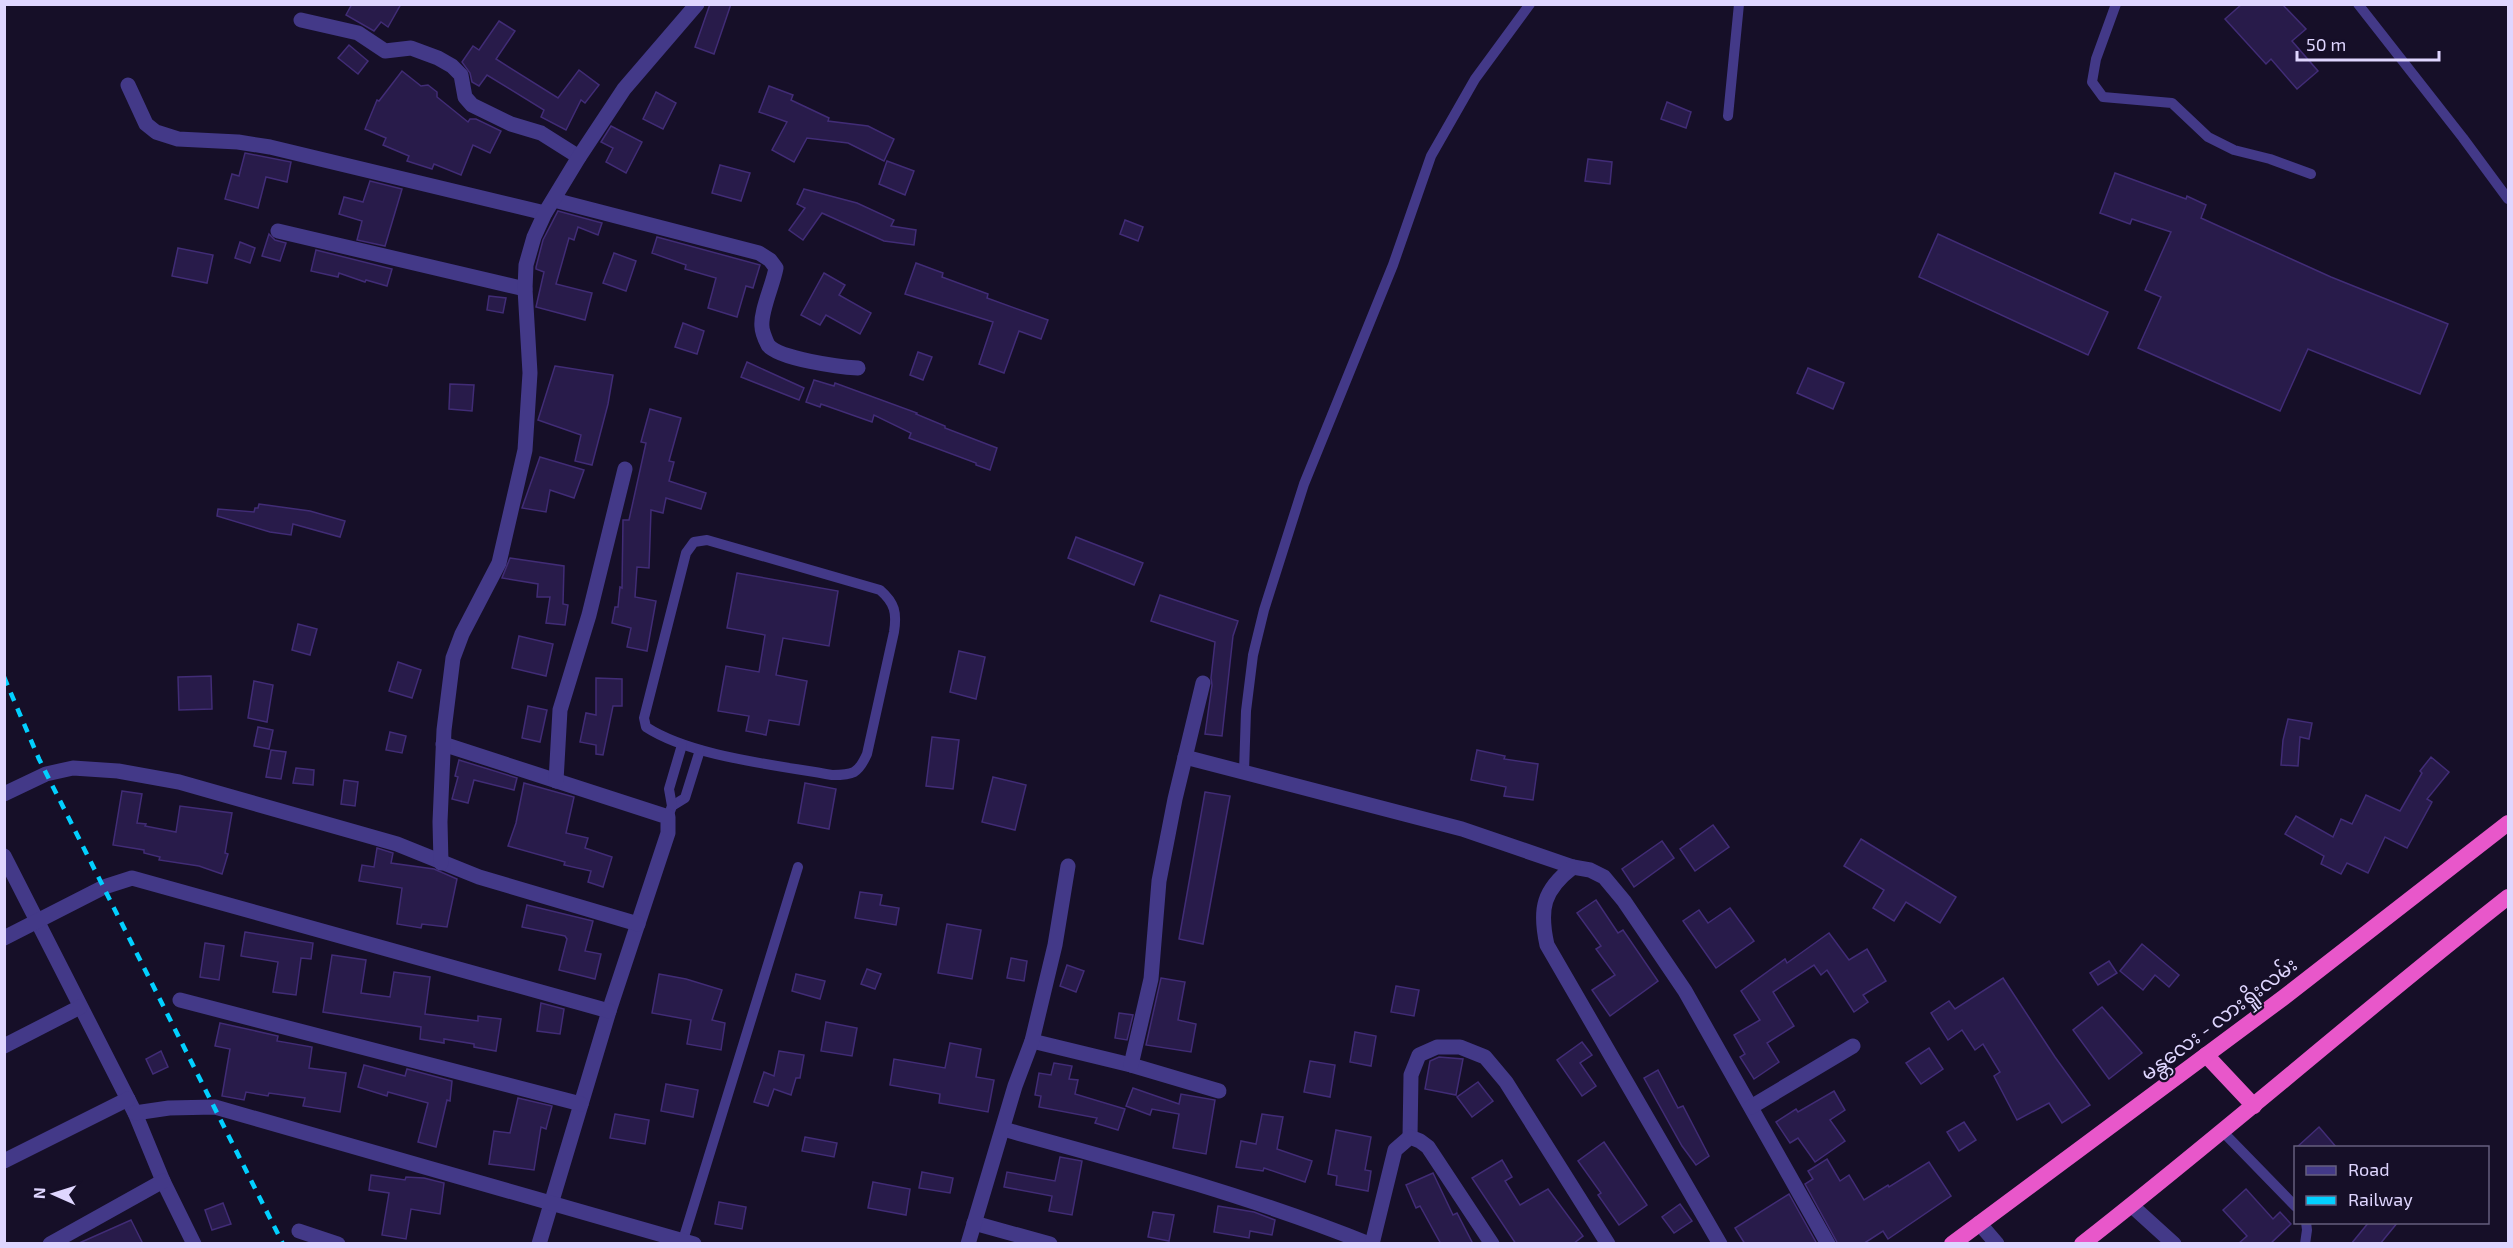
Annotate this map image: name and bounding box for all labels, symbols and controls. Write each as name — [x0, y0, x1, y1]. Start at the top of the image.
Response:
scale bar — [2297, 24, 2440, 62]
text: 50 m — [2306, 33, 2346, 55]
street label: မန္တလေး - လားရှိုးလမ်း — [2135, 951, 2304, 1089]
legend — [2294, 1146, 2489, 1224]
text: Road — [2348, 1158, 2389, 1180]
north arrow — [24, 1164, 84, 1224]
text: N — [29, 1187, 48, 1199]
text: Railway — [2348, 1188, 2413, 1210]

